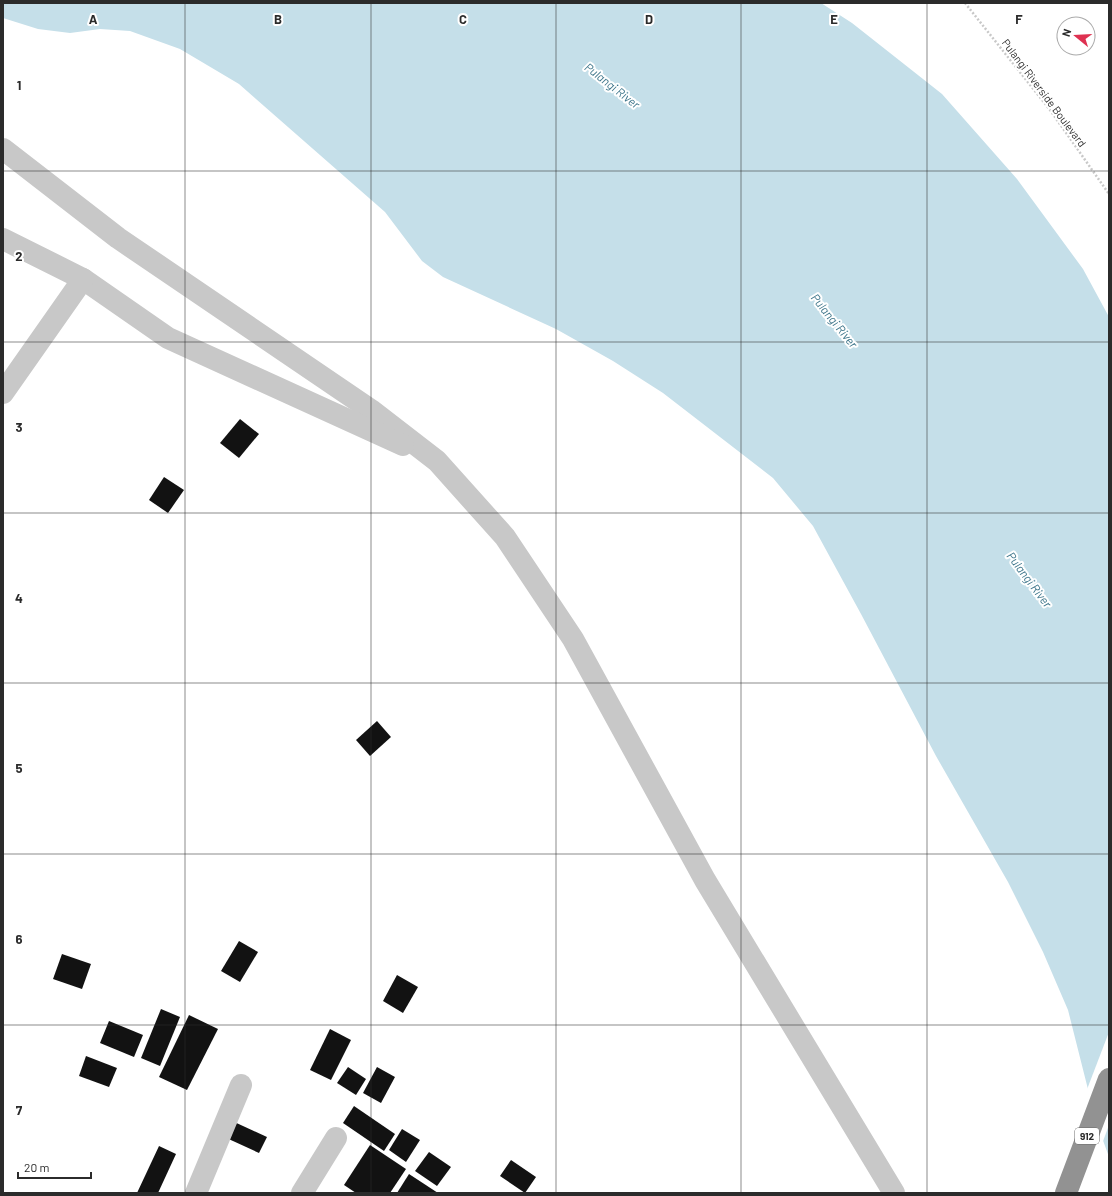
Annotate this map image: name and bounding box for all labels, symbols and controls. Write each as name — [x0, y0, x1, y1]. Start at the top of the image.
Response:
text: A — [89, 11, 98, 27]
text: B — [274, 11, 282, 27]
text: C — [459, 11, 467, 27]
text: D — [645, 11, 653, 27]
text: E — [830, 11, 838, 27]
text: F — [1015, 11, 1023, 27]
north arrow — [1056, 16, 1096, 56]
text: N — [1059, 27, 1073, 38]
street label: Pulangi Riverside Boulevard — [1000, 36, 1089, 149]
water label: Pulangi River — [582, 59, 643, 111]
text: 1 — [17, 77, 21, 93]
text: 2 — [15, 248, 23, 264]
water label: Pulangi River — [809, 290, 861, 351]
text: 3 — [15, 419, 23, 435]
water label: Pulangi River — [1004, 549, 1056, 611]
text: 4 — [15, 590, 23, 606]
text: 5 — [15, 760, 23, 776]
text: 6 — [16, 931, 23, 947]
text: 7 — [16, 1102, 23, 1118]
road number: 912 — [1075, 1128, 1099, 1144]
scale bar — [18, 1154, 91, 1180]
text: 20 m — [24, 1160, 50, 1174]

